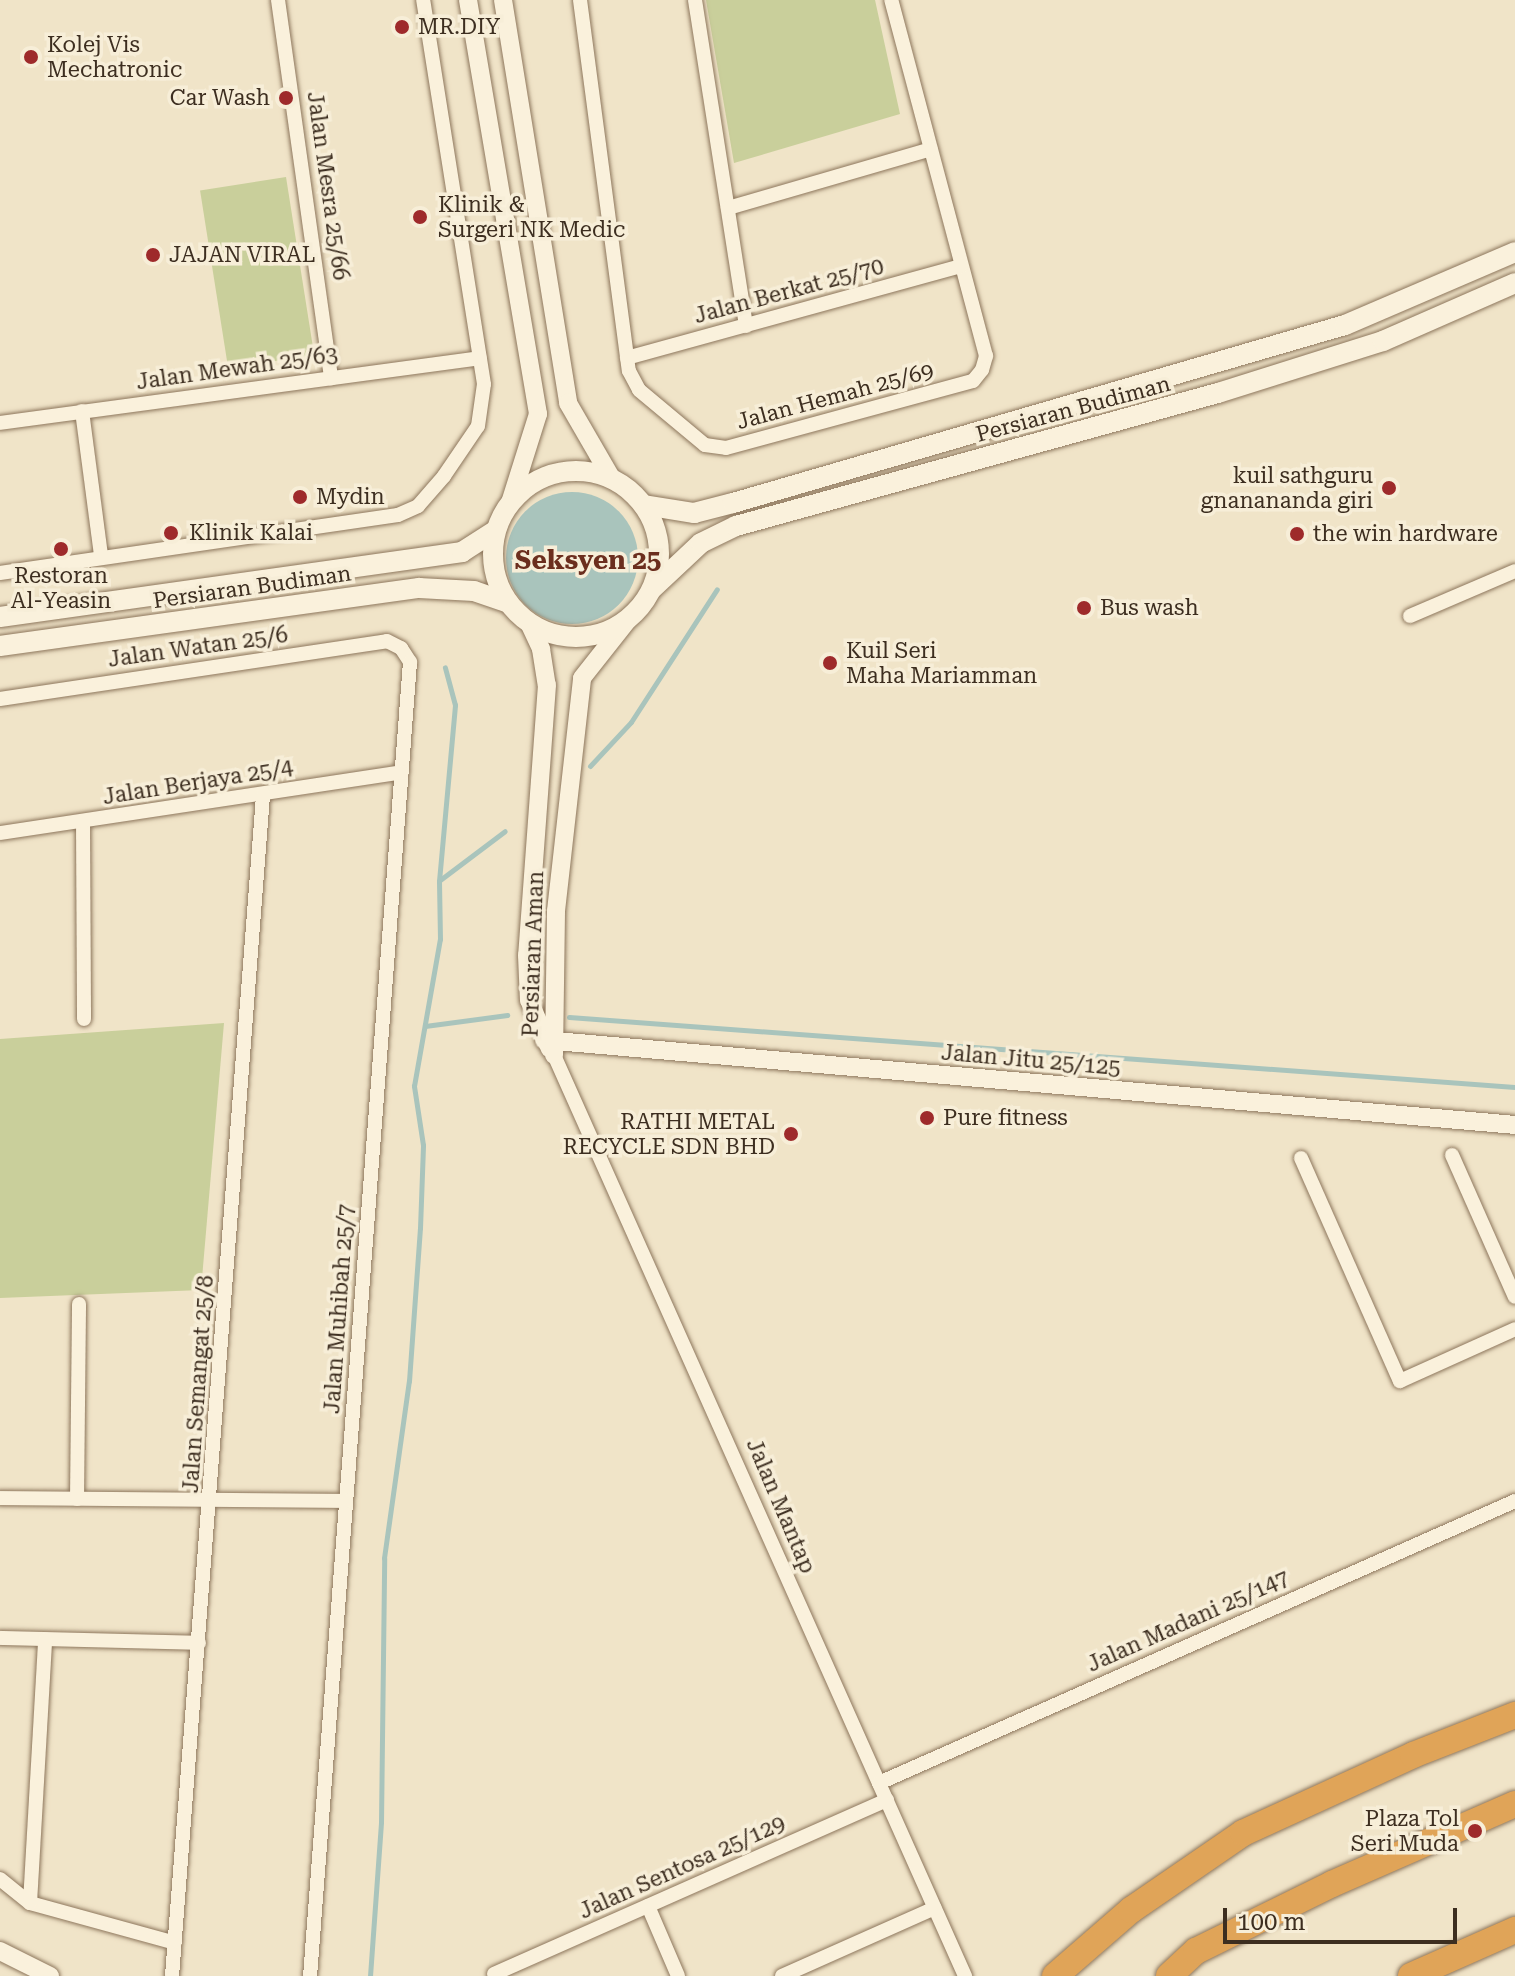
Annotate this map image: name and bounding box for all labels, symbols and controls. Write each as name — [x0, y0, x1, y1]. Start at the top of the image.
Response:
place label: MR.DIY — [418, 14, 500, 40]
marker: MR.DIY — [393, 18, 411, 36]
place label: Kolej Vis Mechatronic — [47, 31, 182, 82]
marker: Kolej Vis Mechatronic — [22, 48, 40, 66]
place label: Car Wash — [170, 85, 270, 111]
marker: Car Wash — [277, 89, 295, 107]
street label: Jalan Mesra 25/66 — [302, 90, 354, 282]
place label: Klinik & Surgeri NK Medic — [438, 191, 625, 242]
marker: Klinik & Surgeri NK Medic — [409, 206, 431, 228]
place label: JAJAN VIRAL — [169, 242, 315, 268]
marker: JAJAN VIRAL — [144, 246, 162, 264]
street label: Jalan Berkat 25/70 — [691, 253, 887, 329]
street label: Jalan Mewah 25/63 — [135, 341, 339, 395]
street label: Jalan Hemah 25/69 — [734, 357, 936, 435]
street label: Persiaran Budiman — [973, 370, 1173, 448]
place label: kuil sathguru gnanananda giri — [1201, 462, 1373, 514]
marker: kuil sathguru gnanananda giri — [1380, 479, 1398, 497]
place label: Mydin — [316, 484, 385, 510]
marker: Mydin — [291, 488, 309, 506]
place label: Klinik Kalai — [189, 520, 313, 546]
place label: the win hardware — [1313, 521, 1498, 547]
marker: Klinik Kalai — [160, 522, 182, 544]
marker: the win hardware — [1288, 525, 1306, 543]
marker: Restoran Al-Yeasin — [52, 540, 70, 558]
district label: Seksyen 25 — [515, 545, 661, 577]
street label: Persiaran Budiman — [151, 560, 353, 614]
place label: Restoran Al-Yeasin — [11, 562, 111, 614]
place label: Bus wash — [1100, 595, 1199, 621]
marker: Bus wash — [1075, 599, 1093, 617]
street label: Jalan Watan 25/6 — [106, 621, 290, 673]
place label: Kuil Seri Maha Mariamman — [846, 637, 1037, 688]
marker: Kuil Seri Maha Mariamman — [821, 654, 839, 672]
street label: Jalan Berjaya 25/4 — [101, 754, 295, 810]
street label: Persiaran Aman — [517, 870, 549, 1038]
street label: Jalan Jitu 25/125 — [940, 1039, 1122, 1081]
place label: Pure fitness — [943, 1105, 1068, 1131]
place label: RATHI METAL RECYCLE SDN BHD — [563, 1108, 775, 1160]
marker: Pure fitness — [918, 1109, 936, 1127]
marker: RATHI METAL RECYCLE SDN BHD — [782, 1125, 800, 1143]
street label: Jalan Muhibah 25/7 — [319, 1203, 359, 1415]
street label: Jalan Semangat 25/8 — [177, 1274, 219, 1494]
street label: Jalan Mantap — [741, 1435, 821, 1577]
street label: Jalan Madani 25/147 — [1083, 1565, 1293, 1677]
place label: Plaza Tol Seri Muda — [1351, 1805, 1459, 1856]
street label: Jalan Sentosa 25/129 — [575, 1810, 789, 1924]
marker: Plaza Tol Seri Muda — [1466, 1822, 1484, 1840]
scale bar — [1227, 1892, 1461, 1942]
text: 100 m — [1237, 1908, 1305, 1936]

